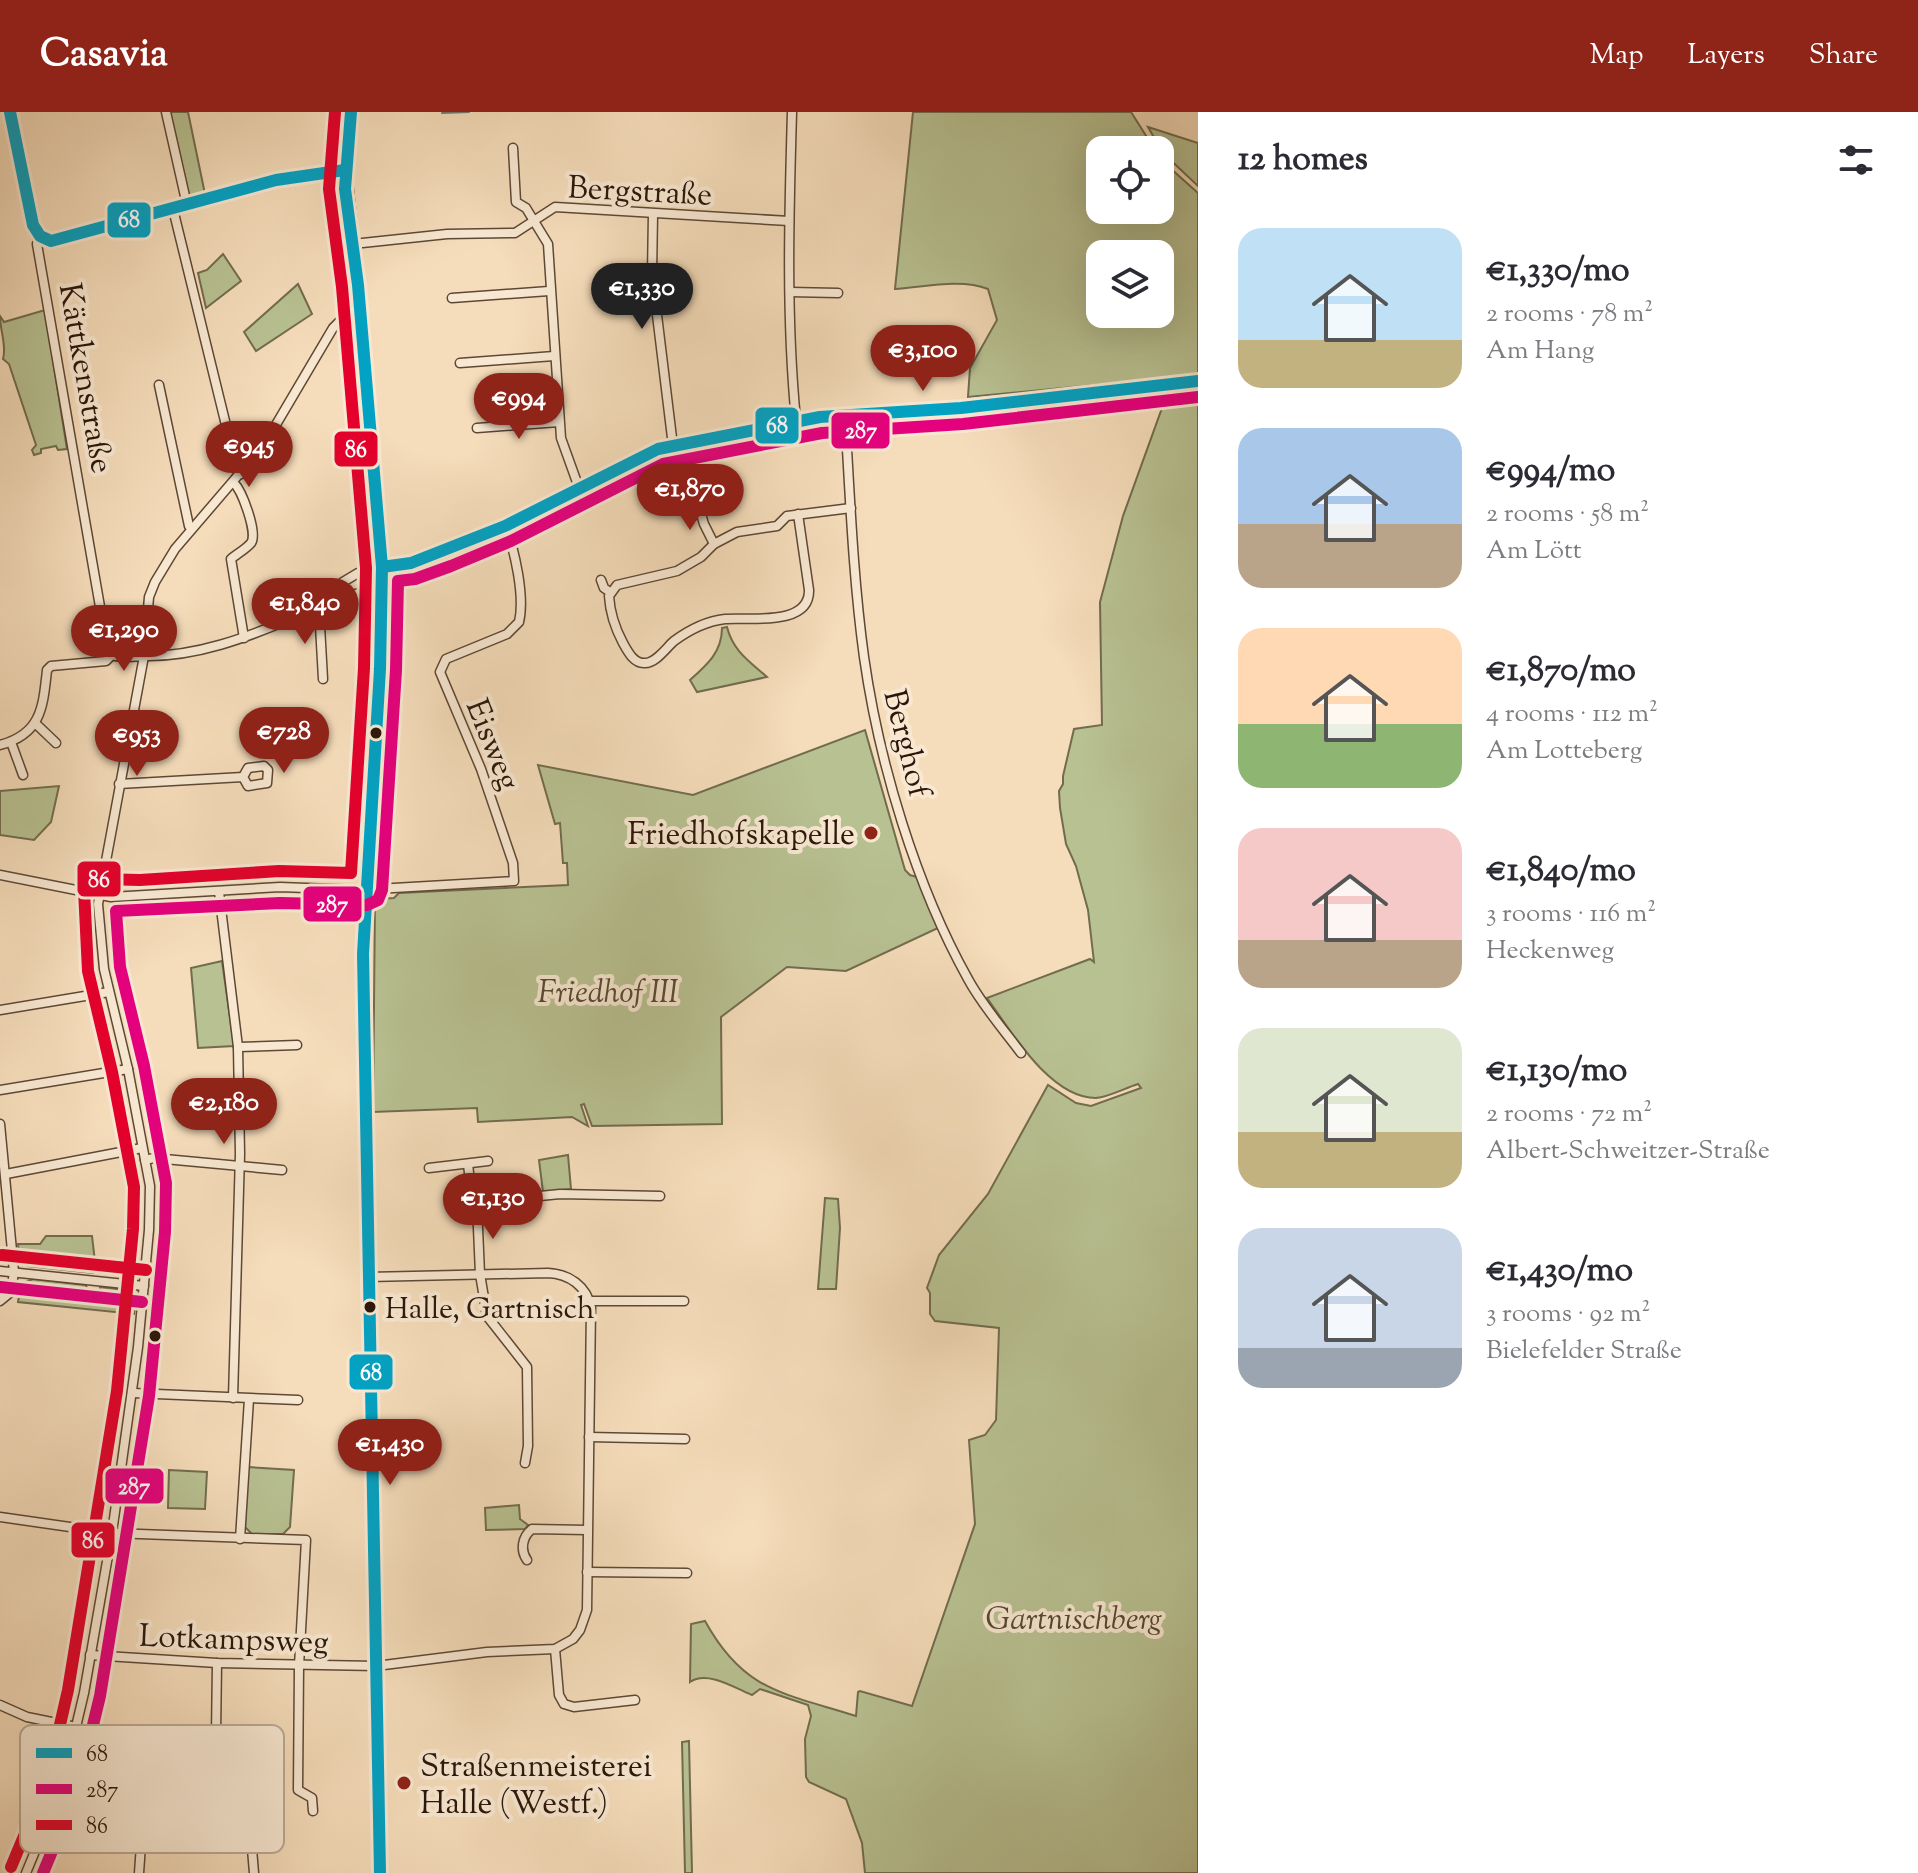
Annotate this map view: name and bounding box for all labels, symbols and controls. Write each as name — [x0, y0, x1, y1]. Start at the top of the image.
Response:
text: Casavia — [40, 29, 168, 83]
text: Map — [1590, 36, 1643, 76]
text: Layers — [1687, 36, 1765, 76]
text: Share — [1809, 36, 1878, 76]
map controls — [1086, 136, 1174, 328]
button: locate — [1086, 136, 1174, 224]
text: 12 homes — [1238, 136, 1368, 185]
icon: filters — [1834, 138, 1878, 182]
street label: Bergstraße — [566, 166, 713, 220]
line badge: 68 — [106, 201, 152, 239]
text: 68 — [118, 206, 140, 238]
button: layers — [1086, 240, 1174, 328]
text: €1,330/mo — [1486, 247, 1630, 296]
icon: home — [1302, 260, 1398, 356]
pin: €1,330 — [577, 263, 707, 331]
text: €1,330 — [609, 270, 675, 307]
street label: Kättkenstraße — [45, 280, 123, 477]
text: 2 rooms · 78 m² — [1486, 296, 1653, 333]
pin: €3,100 — [858, 325, 988, 393]
text: €3,100 — [888, 332, 958, 369]
text: Am Hang — [1486, 333, 1595, 370]
pin: €994 — [472, 373, 566, 441]
text: €994 — [492, 380, 546, 417]
line badge: 68 — [754, 406, 800, 445]
line badge: 287 — [830, 411, 891, 450]
text: 68 — [766, 412, 788, 444]
text: 287 — [845, 417, 878, 449]
pin: €945 — [202, 421, 296, 489]
text: €945 — [224, 428, 274, 465]
line badge: 86 — [333, 430, 379, 468]
text: 86 — [345, 436, 367, 468]
text: €994/mo — [1486, 447, 1615, 496]
icon: home — [1302, 460, 1398, 556]
pin: €1,870 — [625, 464, 755, 532]
text: €1,870 — [655, 471, 725, 508]
text: 2 rooms · 58 m² — [1486, 496, 1649, 533]
text: Am Lött — [1486, 533, 1582, 570]
pin: €1,840 — [240, 578, 370, 646]
text: €1,840 — [270, 585, 340, 622]
pin: €1,290 — [59, 605, 189, 673]
text: €1,290 — [89, 612, 159, 649]
text: €1,870/mo — [1486, 647, 1636, 696]
icon: home — [1302, 660, 1398, 756]
street label: Berghof — [870, 685, 941, 804]
street label: Eisweg — [452, 693, 530, 798]
text: 4 rooms · 112 m² — [1486, 696, 1658, 733]
pin: €728 — [237, 707, 331, 775]
pin: €953 — [90, 710, 184, 778]
text: €728 — [257, 714, 311, 751]
text: €953 — [113, 717, 161, 754]
unlabelled marker — [368, 725, 384, 741]
text: Am Lotteberg — [1486, 733, 1642, 770]
place label: Friedhofskapelle — [627, 813, 855, 859]
marker: Friedhofskapelle — [862, 824, 880, 842]
text: €1,840/mo — [1486, 847, 1636, 896]
line badge: 86 — [76, 860, 122, 898]
icon: home — [1302, 860, 1398, 956]
text: 86 — [88, 866, 110, 898]
line badge: 287 — [302, 885, 363, 923]
text: 287 — [316, 891, 349, 923]
text: 3 rooms · 116 m² — [1486, 896, 1656, 933]
text: Heckenweg — [1486, 933, 1614, 970]
park label: Friedhof III — [537, 971, 679, 1017]
text: €1,130/mo — [1486, 1047, 1627, 1096]
icon: home — [1302, 1060, 1398, 1156]
pin: €2,180 — [159, 1078, 289, 1146]
text: €2,180 — [189, 1085, 259, 1122]
text: 2 rooms · 72 m² — [1486, 1096, 1652, 1133]
text: Albert-Schweitzer-Straße — [1486, 1133, 1770, 1170]
pin: €1,130 — [428, 1173, 558, 1241]
text: €1,130 — [461, 1180, 525, 1217]
text: €1,430/mo — [1486, 1247, 1633, 1296]
icon: home — [1302, 1260, 1398, 1356]
place label: Halle, Gartnisch — [385, 1289, 595, 1332]
text: 3 rooms · 92 m² — [1486, 1296, 1650, 1333]
marker: Halle, Gartnisch — [362, 1299, 378, 1315]
unlabelled marker — [147, 1328, 163, 1344]
text: Bielefelder Straße — [1486, 1333, 1682, 1370]
line badge: 68 — [348, 1353, 394, 1391]
text: 68 — [360, 1359, 382, 1391]
pin: €1,430 — [325, 1419, 455, 1487]
text: €1,430 — [356, 1426, 424, 1463]
line badge: 287 — [104, 1467, 165, 1505]
text: 287 — [118, 1473, 151, 1505]
line badge: 86 — [70, 1521, 116, 1559]
text: 86 — [82, 1527, 104, 1559]
park label: Gartnischberg — [986, 1598, 1163, 1644]
street label: Lotkampsweg — [138, 1615, 330, 1667]
legend — [20, 1725, 284, 1853]
text: 68 — [86, 1740, 108, 1772]
place label: Straßenmeisterei Halle (Westf.) — [420, 1745, 652, 1828]
marker: Straßenmeisterei Halle (Westf.) — [395, 1774, 413, 1792]
text: 287 — [86, 1776, 118, 1808]
text: 86 — [86, 1812, 108, 1844]

